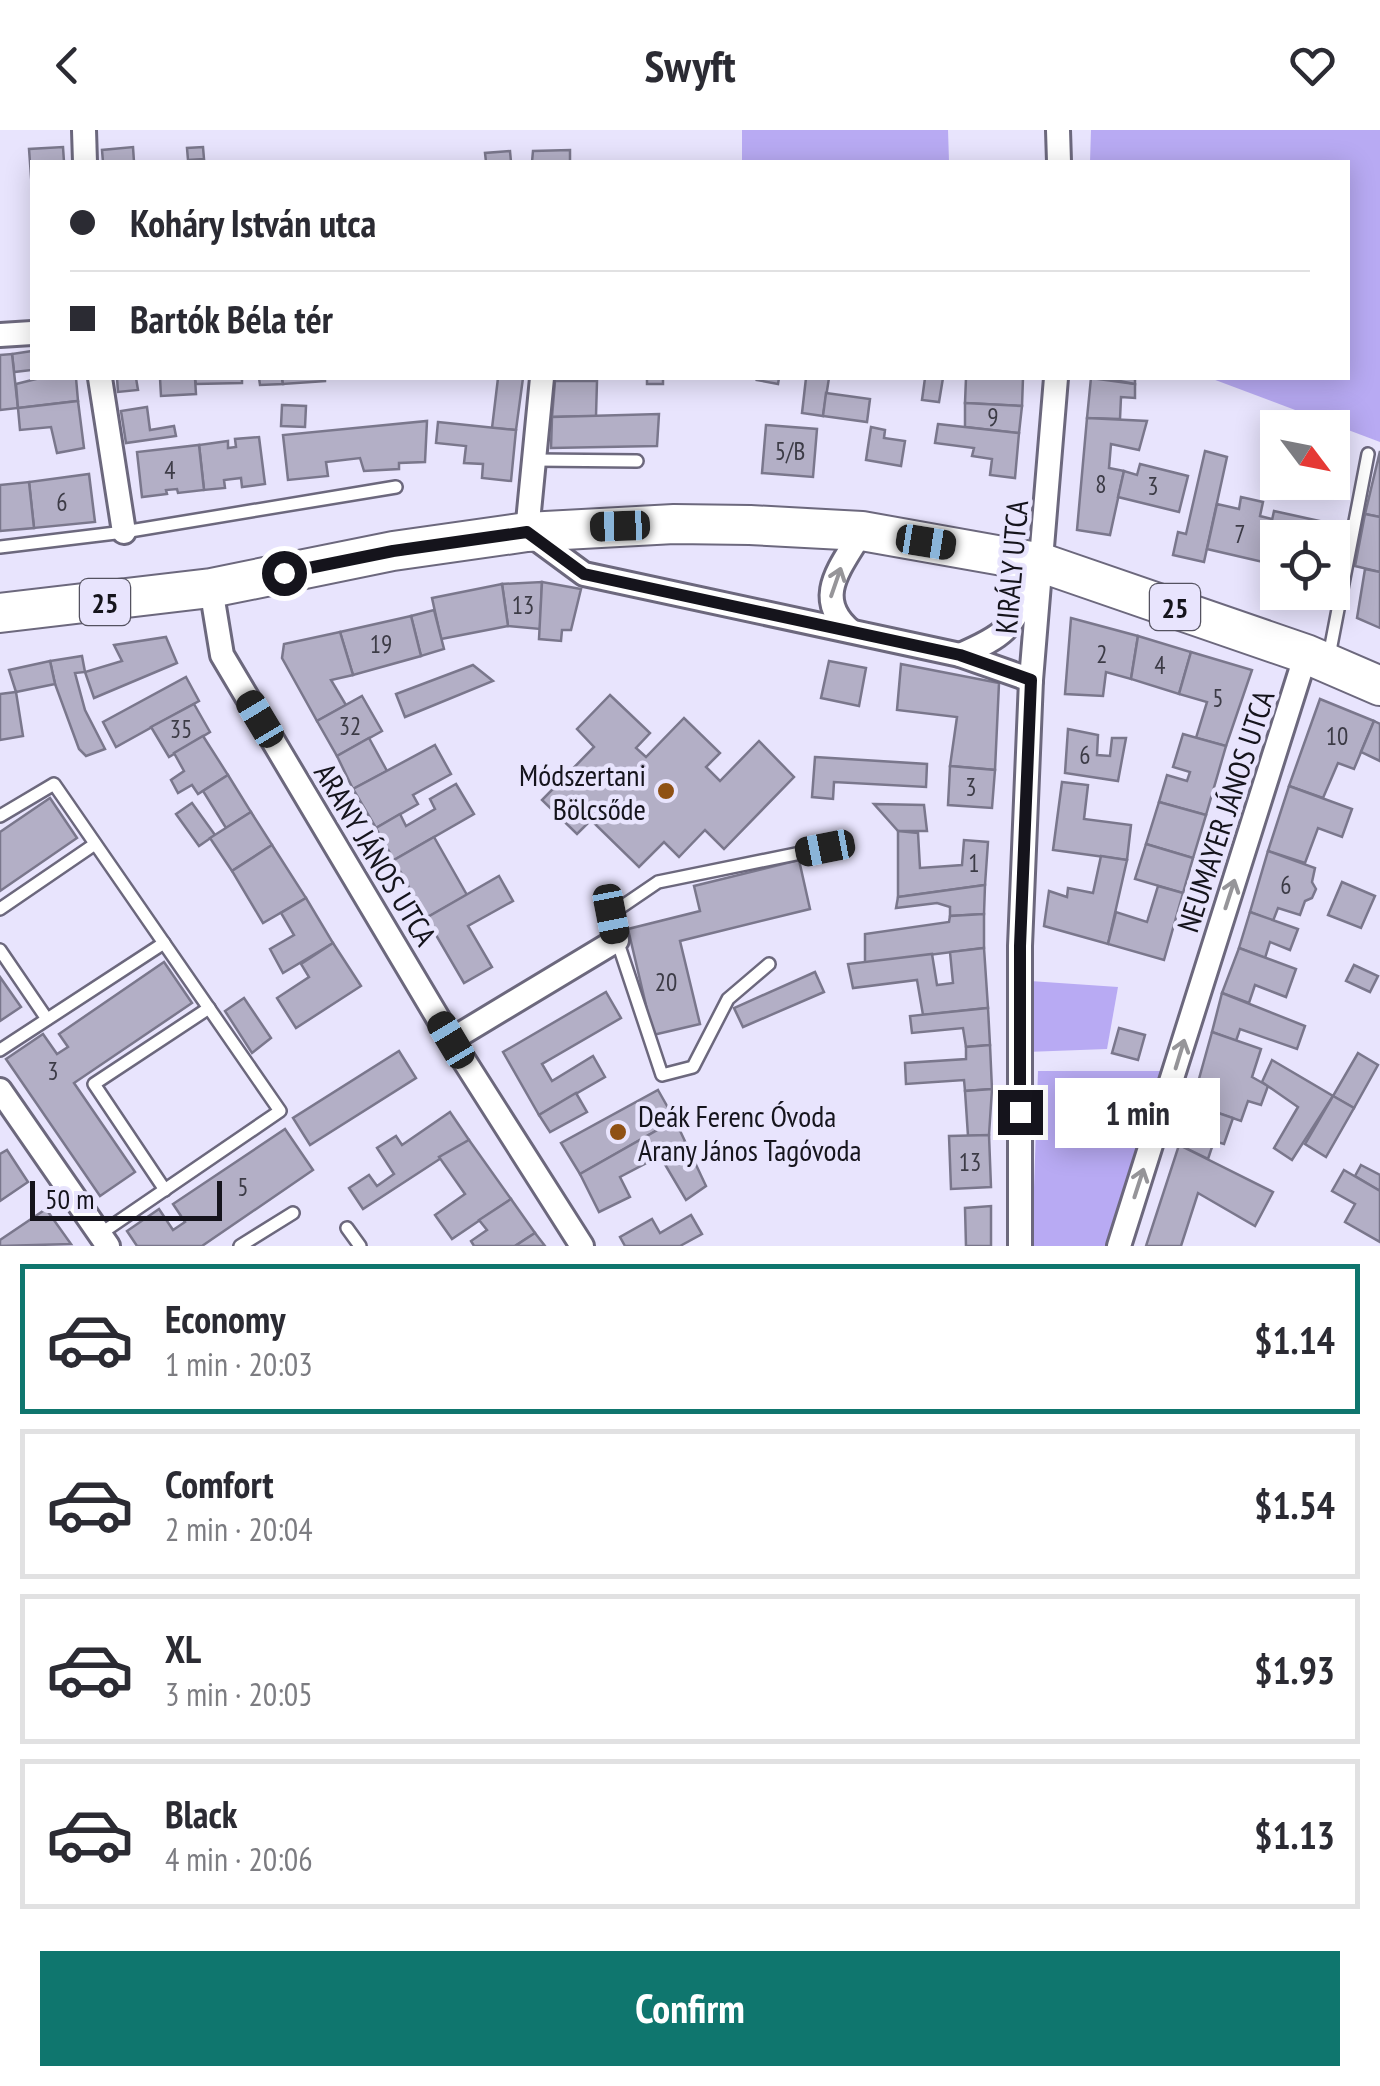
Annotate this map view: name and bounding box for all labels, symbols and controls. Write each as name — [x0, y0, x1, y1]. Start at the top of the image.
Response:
text: Swyft — [645, 36, 736, 94]
icon: back — [40, 38, 95, 93]
icon: heart — [1285, 38, 1340, 93]
text: Koháry István utca — [130, 198, 376, 247]
text: Bartók Béla tér — [130, 294, 333, 343]
house number: 9 — [987, 401, 999, 433]
north arrow — [1260, 410, 1350, 500]
map controls — [1260, 410, 1350, 610]
house number: 5/B — [775, 435, 805, 467]
house number: 4 — [164, 454, 176, 486]
house number: 8 — [1095, 468, 1107, 500]
house number: 3 — [1147, 470, 1159, 502]
house number: 6 — [56, 486, 68, 518]
street label: KIRÁLY UTCA — [986, 498, 1036, 635]
car — [589, 510, 651, 542]
house number: 7 — [1234, 518, 1246, 550]
button: locate — [1260, 520, 1350, 610]
car — [894, 522, 958, 562]
route start — [262, 551, 307, 596]
one-way arrow — [829, 567, 847, 598]
road number: 25 — [80, 579, 130, 625]
road number: 25 — [1150, 584, 1200, 630]
house number: 13 — [512, 589, 534, 621]
house number: 19 — [370, 628, 392, 660]
house number: 2 — [1096, 638, 1108, 670]
house number: 4 — [1154, 649, 1166, 681]
house number: 5 — [1212, 682, 1224, 714]
street label: NEUMAYER JÁNOS UTCA — [1168, 684, 1283, 937]
car — [232, 686, 288, 752]
house number: 32 — [339, 710, 361, 742]
house number: 35 — [170, 713, 192, 745]
house number: 10 — [1326, 720, 1348, 752]
house number: 6 — [1079, 739, 1091, 771]
place label: Módszertani Bölcsőde — [519, 755, 646, 828]
street label: ARANY JÁNOS UTCA — [306, 756, 446, 953]
house number: 3 — [965, 771, 977, 803]
marker: Módszertani Bölcsőde — [655, 780, 677, 802]
car — [793, 828, 857, 868]
house number: 1 — [968, 847, 980, 879]
house number: 6 — [1280, 869, 1292, 901]
one-way arrow — [1223, 879, 1241, 910]
car — [591, 882, 631, 946]
house number: 20 — [655, 966, 677, 998]
car — [423, 1007, 479, 1073]
one-way arrow — [1172, 1038, 1190, 1070]
house number: 3 — [47, 1055, 59, 1087]
callout: 1 min — [1055, 1077, 1220, 1147]
route end — [998, 1090, 1043, 1135]
text: 1 min — [1105, 1092, 1170, 1134]
place label: Deák Ferenc Óvoda Arany János Tagóvoda — [638, 1096, 862, 1169]
marker: Deák Ferenc Óvoda Arany János Tagóvoda — [607, 1121, 629, 1143]
house number: 13 — [959, 1146, 981, 1178]
one-way arrow — [1132, 1168, 1150, 1200]
house number: 5 — [237, 1171, 249, 1203]
scale bar — [30, 1176, 222, 1220]
text: 50 m — [45, 1180, 94, 1217]
icon: car — [45, 1294, 135, 1384]
text: Economy — [165, 1294, 285, 1343]
text: $1.14 — [1254, 1315, 1335, 1364]
text: 1 min · 20:03 — [165, 1343, 313, 1385]
icon: car — [45, 1459, 135, 1549]
text: Comfort — [165, 1459, 274, 1508]
text: $1.54 — [1254, 1480, 1335, 1529]
text: 2 min · 20:04 — [165, 1508, 313, 1550]
icon: car — [45, 1624, 135, 1714]
text: XL — [165, 1624, 201, 1673]
text: $1.93 — [1254, 1645, 1335, 1694]
text: 3 min · 20:05 — [165, 1673, 313, 1715]
icon: car — [45, 1789, 135, 1879]
text: Black — [165, 1789, 238, 1838]
text: $1.13 — [1254, 1810, 1335, 1859]
text: 4 min · 20:06 — [165, 1838, 313, 1880]
button: Confirm — [40, 1951, 1340, 2066]

